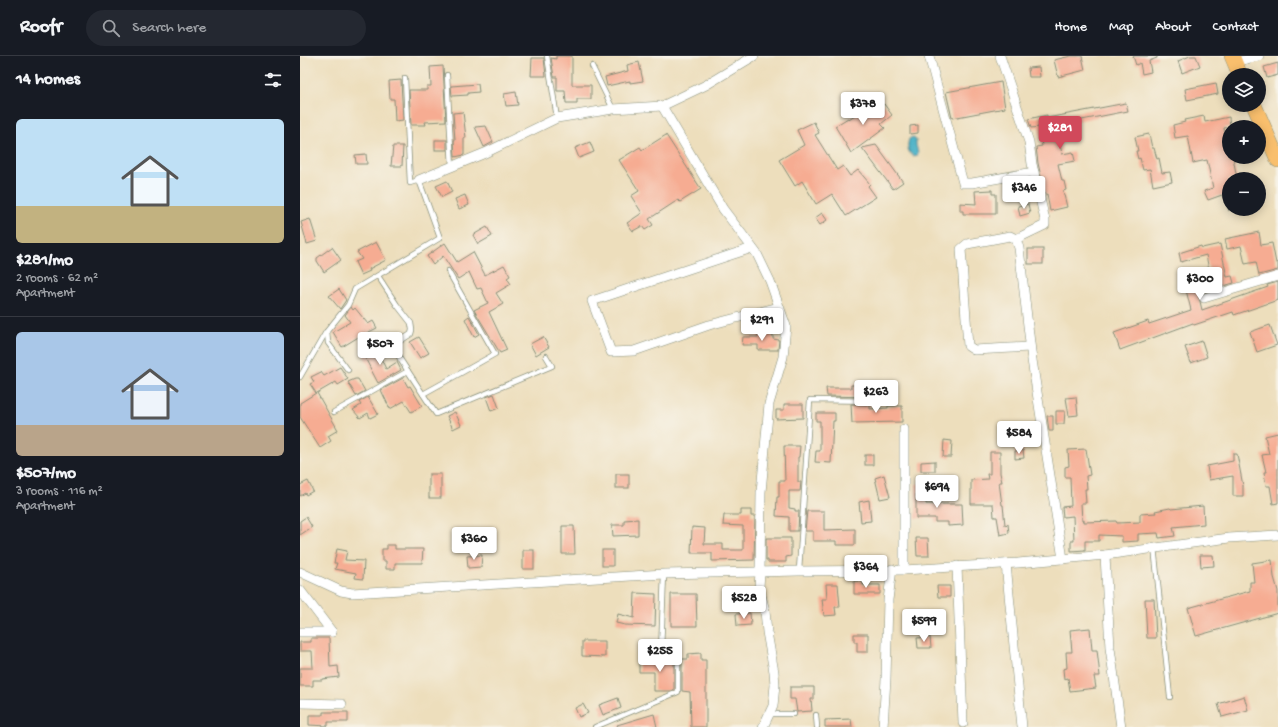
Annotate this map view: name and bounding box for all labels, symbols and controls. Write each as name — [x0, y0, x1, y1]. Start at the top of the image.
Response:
search box — [86, 10, 366, 46]
text: Roofr — [20, 16, 62, 39]
icon: search — [100, 17, 122, 39]
text: Search here — [132, 19, 206, 37]
text: Home — [1055, 19, 1087, 36]
text: Map — [1109, 19, 1133, 36]
text: About — [1155, 19, 1191, 36]
text: Contact — [1213, 19, 1258, 36]
map controls — [1222, 68, 1266, 216]
button: layers — [1222, 68, 1266, 112]
icon: filters — [262, 69, 284, 91]
text: 14 homes — [16, 70, 80, 90]
pin: $378 — [839, 92, 887, 126]
text: $378 — [850, 97, 876, 112]
pin: $281 — [1036, 116, 1084, 150]
button: + — [1222, 120, 1266, 164]
text: $281 — [1048, 121, 1072, 136]
icon: home — [114, 145, 186, 217]
button: − — [1222, 172, 1266, 216]
pin: $346 — [1000, 176, 1048, 210]
text: $346 — [1011, 181, 1037, 196]
text: $281/mo — [16, 251, 73, 271]
pin: $300 — [1176, 267, 1224, 301]
text: 2 rooms · 62 m² — [16, 271, 98, 286]
text: $300 — [1186, 272, 1214, 287]
text: Apartment — [16, 286, 75, 301]
pin: $291 — [738, 308, 786, 342]
text: $291 — [750, 313, 774, 328]
pin: $507 — [356, 332, 404, 366]
text: $507 — [367, 337, 393, 352]
icon: home — [114, 358, 186, 430]
pin: $263 — [852, 380, 900, 414]
text: $263 — [863, 385, 889, 400]
pin: $584 — [995, 421, 1043, 455]
text: $584 — [1006, 426, 1032, 441]
text: $507/mo — [16, 464, 76, 484]
pin: $694 — [913, 475, 961, 509]
text: $694 — [924, 480, 950, 495]
text: 3 rooms · 116 m² — [16, 484, 103, 499]
text: Apartment — [16, 499, 75, 514]
pin: $360 — [450, 527, 498, 561]
text: $360 — [461, 532, 487, 547]
pin: $364 — [842, 555, 890, 589]
text: $364 — [853, 560, 879, 575]
pin: $528 — [720, 586, 768, 620]
text: $528 — [731, 591, 757, 606]
pin: $599 — [900, 609, 948, 643]
text: $599 — [911, 614, 937, 629]
pin: $255 — [636, 639, 684, 673]
text: $255 — [647, 644, 673, 659]

